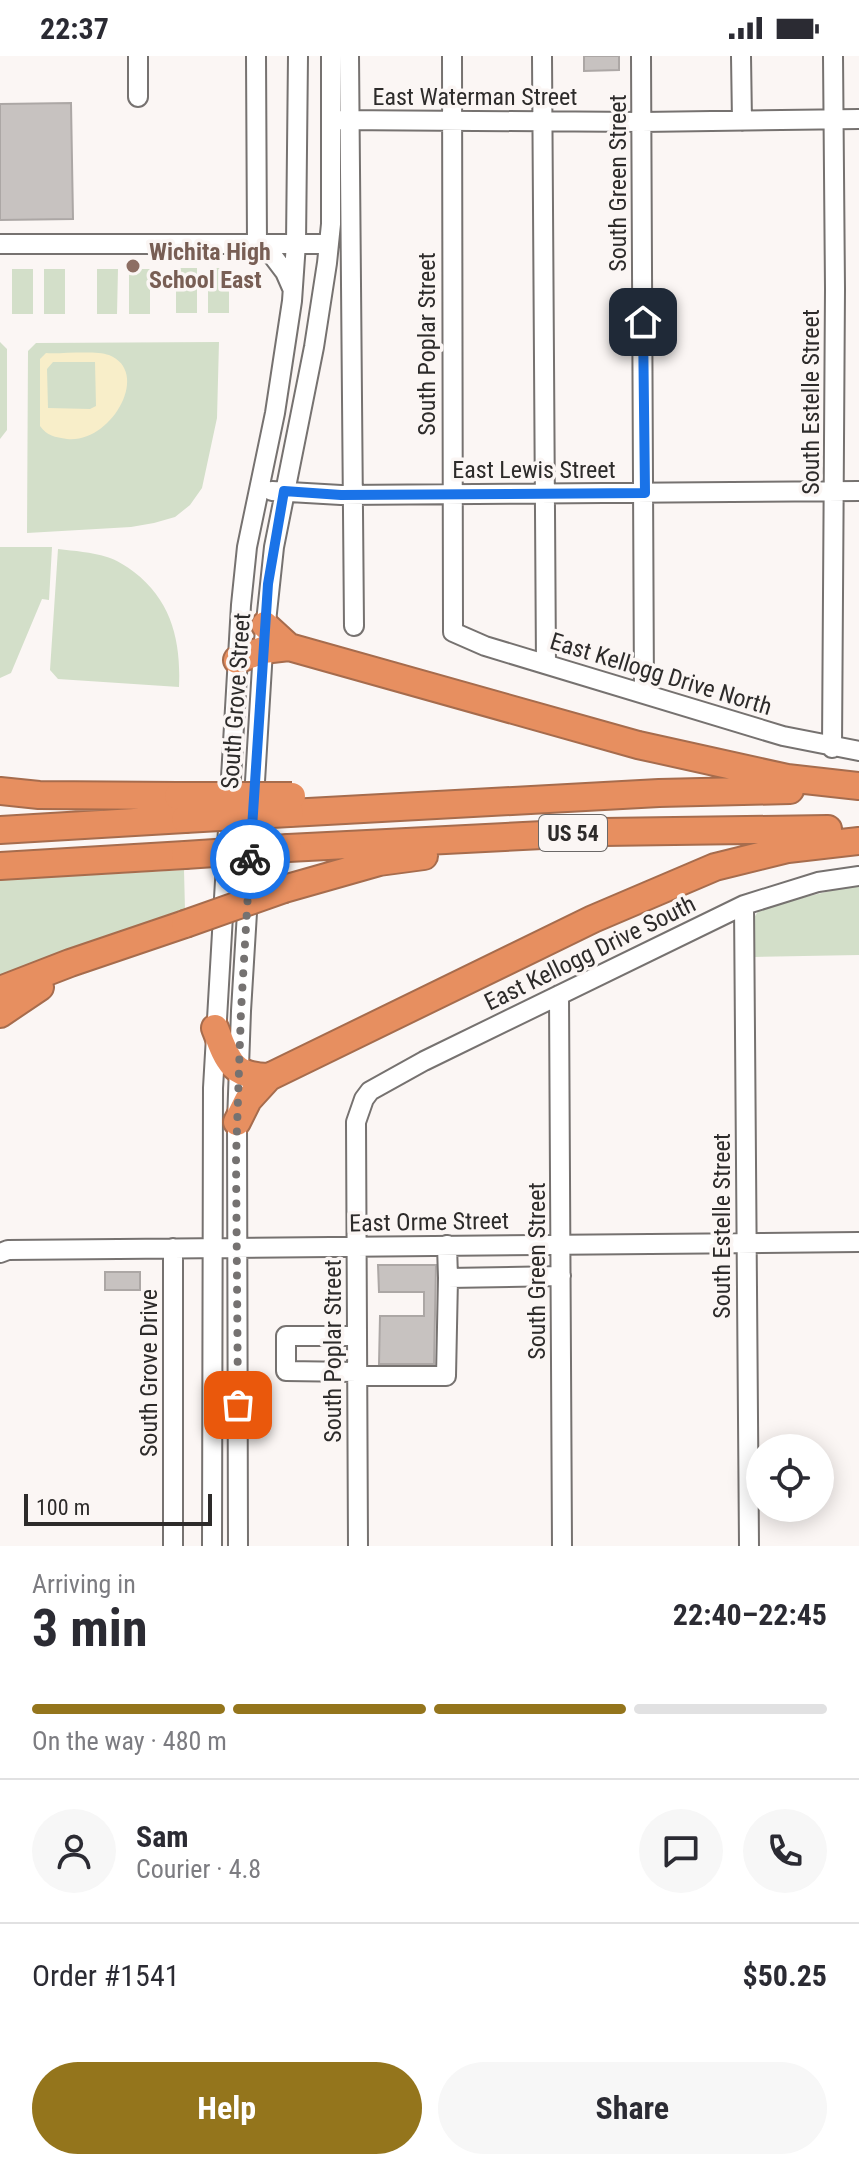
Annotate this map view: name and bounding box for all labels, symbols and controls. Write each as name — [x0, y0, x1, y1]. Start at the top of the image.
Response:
text: 22:37 — [40, 11, 109, 46]
street label: East Waterman Street — [373, 83, 577, 111]
street label: South Green Street — [604, 94, 632, 272]
place label: Wichita High School East — [149, 238, 271, 294]
street label: South Poplar Street — [413, 252, 441, 436]
marker: Wichita High School East — [124, 257, 142, 275]
pin — [609, 288, 677, 356]
icon: home — [621, 300, 665, 344]
street label: South Estelle Street — [797, 309, 825, 495]
street label: East Lewis Street — [452, 456, 616, 484]
street label: South Grove Street — [216, 612, 256, 790]
street label: East Kellogg Drive North — [547, 627, 775, 721]
road number: US 54 — [539, 815, 607, 851]
courier — [210, 819, 290, 899]
icon: bike — [228, 837, 272, 881]
street label: East Kellogg Drive South — [480, 890, 700, 1016]
street label: South Estelle Street — [708, 1133, 736, 1319]
street label: South Green Street — [523, 1182, 551, 1360]
street label: East Orme Street — [349, 1207, 509, 1237]
street label: South Poplar Street — [319, 1259, 347, 1443]
street label: South Grove Drive — [135, 1289, 163, 1457]
pin — [204, 1371, 272, 1439]
icon: bag — [216, 1383, 260, 1427]
map controls — [746, 1434, 834, 1522]
button: locate — [746, 1434, 834, 1522]
scale bar — [24, 1490, 212, 1526]
text: 100 m — [36, 1495, 90, 1520]
text: Arriving in — [32, 1569, 136, 1599]
text: 22:40–22:45 — [673, 1597, 827, 1632]
text: 3 min — [32, 1598, 148, 1659]
text: On the way · 480 m — [32, 1726, 227, 1756]
button: person — [32, 1809, 116, 1893]
button: chat — [639, 1809, 723, 1893]
button: phone — [743, 1809, 827, 1893]
text: Sam — [136, 1819, 189, 1854]
text: Courier · 4.8 — [136, 1854, 261, 1884]
text: Order #1541 — [32, 1958, 180, 1993]
text: $50.25 — [742, 1958, 827, 1993]
button: Help — [32, 2062, 422, 2154]
button: Share — [438, 2062, 827, 2154]

